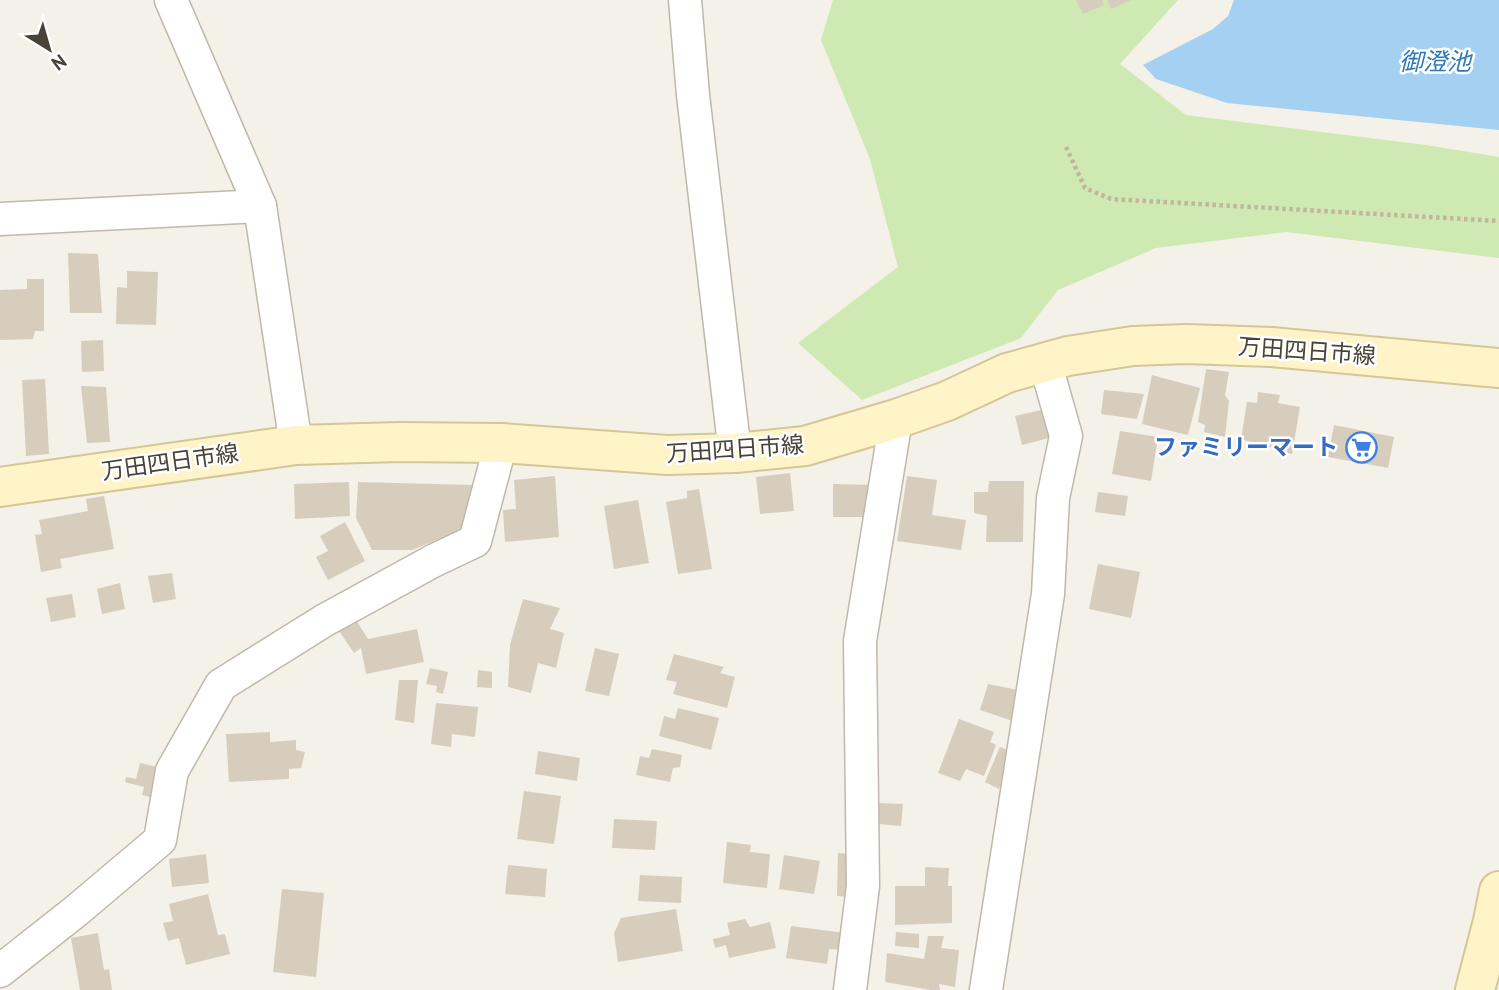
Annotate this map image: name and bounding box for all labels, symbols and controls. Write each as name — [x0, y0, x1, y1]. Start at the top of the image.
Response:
north arrow — [14, 14, 84, 84]
water label: 御澄池 — [1399, 46, 1473, 77]
text: N — [47, 49, 71, 76]
street label: 万田四日市線 — [1237, 331, 1377, 370]
street label: 万田四日市線 — [665, 429, 805, 468]
supermarket icon: ファミリーマート — [1344, 430, 1378, 464]
place label: ファミリーマート — [1154, 432, 1338, 461]
street label: 万田四日市線 — [100, 438, 240, 485]

